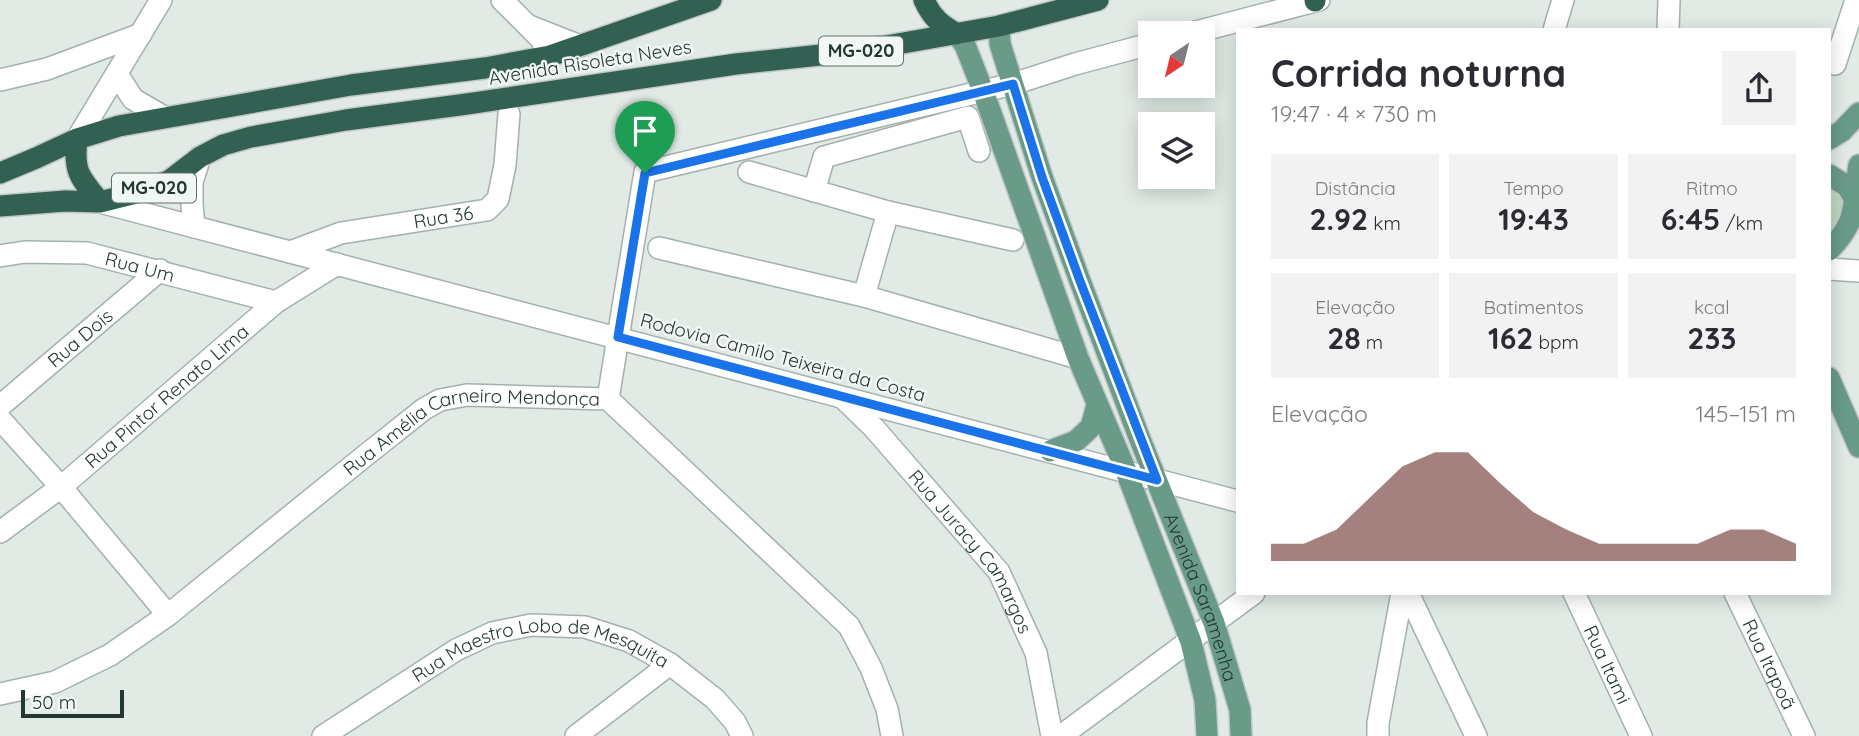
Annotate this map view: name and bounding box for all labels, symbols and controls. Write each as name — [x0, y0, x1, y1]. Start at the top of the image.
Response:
north arrow — [1138, 21, 1214, 98]
map controls — [1138, 21, 1215, 189]
street label: Avenida Risoleta Neves — [487, 34, 693, 90]
road number: MG-020 — [819, 36, 903, 66]
text: Corrida noturna — [1271, 49, 1566, 97]
button: share — [1722, 51, 1796, 125]
text: 19:47 · 4 × 730 m — [1271, 99, 1437, 128]
pin — [615, 101, 675, 173]
icon: arrive — [626, 112, 664, 150]
button: layers — [1138, 112, 1215, 189]
road number: MG-020 — [112, 174, 196, 202]
text: Distância — [1315, 176, 1396, 200]
text: Tempo — [1503, 176, 1564, 200]
text: Ritmo — [1686, 176, 1738, 200]
street label: Rua 36 — [412, 200, 475, 233]
text: 2.92 — [1309, 200, 1368, 238]
text: 19:43 — [1498, 200, 1569, 238]
text: 6:45 — [1661, 200, 1720, 238]
text: km — [1368, 211, 1401, 235]
text: /km — [1720, 211, 1763, 235]
street label: Rua Um — [103, 246, 177, 287]
text: Elevação — [1315, 295, 1395, 319]
text: Batimentos — [1483, 295, 1584, 319]
text: kcal — [1694, 295, 1730, 319]
street label: Rua Dois — [42, 303, 118, 373]
street label: Rodovia Camilo Teixeira da Costa — [638, 307, 928, 407]
street label: Rua Pintor Renato Lima — [80, 319, 253, 473]
text: 28 — [1327, 319, 1361, 357]
text: 162 — [1488, 319, 1533, 357]
text: 233 — [1687, 319, 1736, 357]
text: m — [1361, 330, 1383, 354]
text: bpm — [1533, 330, 1579, 354]
street label: Rua Amélia Carneiro Mendonça — [338, 383, 600, 481]
text: Elevação — [1271, 399, 1368, 428]
text: 145–151 m — [1696, 399, 1796, 428]
street label: Rua Juracy Camargos — [904, 465, 1037, 637]
street label: Avenida Saramenha — [1159, 510, 1243, 684]
text: Rua Maestro Lobo de Mesquita — [407, 613, 673, 687]
street label: Rua Itapoã — [1737, 615, 1801, 713]
street label: Rua Itami — [1579, 621, 1636, 708]
street label: Rua Maestro Lobo de Mesquita — [403, 656, 677, 694]
scale bar — [21, 687, 124, 719]
text: 50 m — [32, 690, 76, 714]

